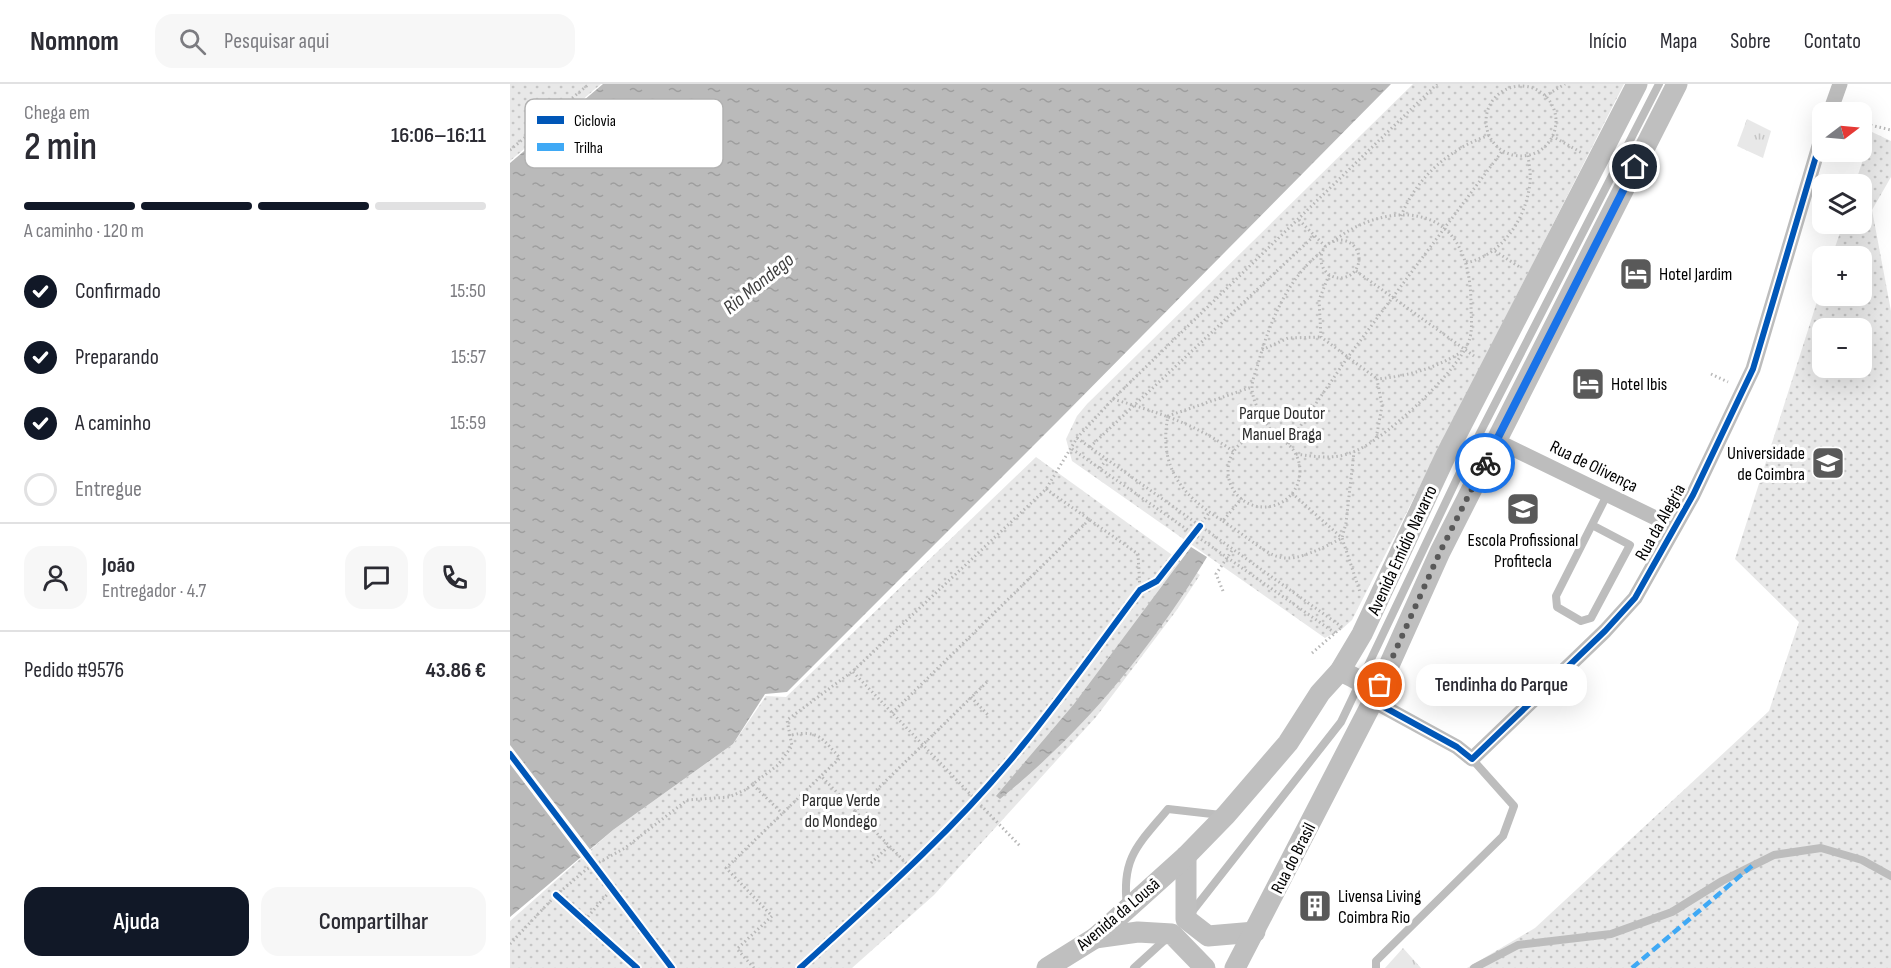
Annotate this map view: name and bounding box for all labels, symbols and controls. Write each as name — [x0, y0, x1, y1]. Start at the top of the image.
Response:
search box — [155, 14, 575, 68]
text: Nomnom — [30, 25, 119, 58]
icon: search — [176, 25, 209, 58]
text: Pesquisar aqui — [224, 28, 329, 55]
text: Início — [1589, 29, 1627, 54]
text: Mapa — [1660, 29, 1697, 54]
text: Sobre — [1730, 29, 1771, 54]
text: Contato — [1804, 29, 1861, 54]
legend — [525, 99, 723, 168]
text: Chega em — [24, 101, 90, 125]
north arrow — [1812, 102, 1872, 162]
map controls — [1812, 102, 1872, 378]
text: Ciclovia — [574, 112, 616, 131]
text: 16:06–16:11 — [391, 122, 486, 149]
text: 2 min — [24, 124, 97, 171]
text: Trilha — [574, 139, 603, 158]
pin — [1609, 141, 1660, 192]
icon: home — [1618, 150, 1651, 183]
button: layers — [1812, 174, 1872, 234]
text: A caminho · 120 m — [24, 219, 144, 243]
button: + — [1812, 246, 1872, 306]
water label: Rio Mondego — [718, 248, 799, 320]
hotel icon: Hotel Jardim — [1618, 256, 1654, 292]
place label: Hotel Jardim — [1659, 264, 1732, 285]
icon: check — [24, 275, 57, 308]
text: Confirmado — [75, 278, 161, 305]
text: 15:50 — [450, 279, 486, 303]
button: − — [1812, 318, 1872, 378]
icon: check — [24, 341, 57, 374]
text: Preparando — [75, 344, 159, 371]
text: 15:57 — [451, 345, 486, 369]
hotel icon: Hotel Ibis — [1570, 366, 1606, 402]
place label: Hotel Ibis — [1611, 374, 1667, 395]
park label: Parque Doutor Manuel Braga — [1239, 403, 1325, 445]
icon: check — [24, 407, 57, 440]
text: A caminho — [75, 410, 151, 437]
text: 15:59 — [450, 411, 486, 435]
courier — [1455, 433, 1515, 493]
street label: Rua de Olivença — [1547, 436, 1641, 497]
place label: Universidade de Coimbra — [1727, 443, 1805, 485]
school or university icon: Universidade de Coimbra — [1810, 445, 1846, 481]
icon: bike — [1469, 447, 1502, 480]
text: Entregue — [75, 476, 142, 503]
street label: Rua da Alegria — [1631, 480, 1690, 564]
street label: Avenida Emídio Navarro — [1363, 482, 1442, 619]
school or university icon: Escola Profissional Profitecla — [1505, 491, 1541, 527]
place label: Escola Profissional Profitecla — [1468, 530, 1578, 572]
button: person — [24, 546, 87, 609]
button: chat — [345, 546, 408, 609]
button: phone — [423, 546, 486, 609]
text: João — [102, 552, 135, 579]
text: Entregador · 4.7 — [102, 579, 206, 603]
text: Pedido #9576 — [24, 657, 124, 684]
text: 43.86 € — [426, 657, 486, 684]
pin — [1354, 659, 1405, 710]
callout: Tendinha do Parque — [1416, 664, 1587, 706]
icon: bag — [1363, 668, 1396, 701]
text: Tendinha do Parque — [1435, 673, 1568, 697]
park label: Parque Verde do Mondego — [802, 790, 880, 832]
street label: Rua do Brasil — [1267, 819, 1320, 897]
street label: Avenida da Lousã — [1072, 874, 1164, 956]
place label: Livensa Living Coimbra Rio — [1338, 886, 1421, 928]
button: Ajuda — [24, 887, 249, 956]
button: Compartilhar — [261, 887, 486, 956]
building icon: Livensa Living Coimbra Rio — [1297, 888, 1333, 924]

